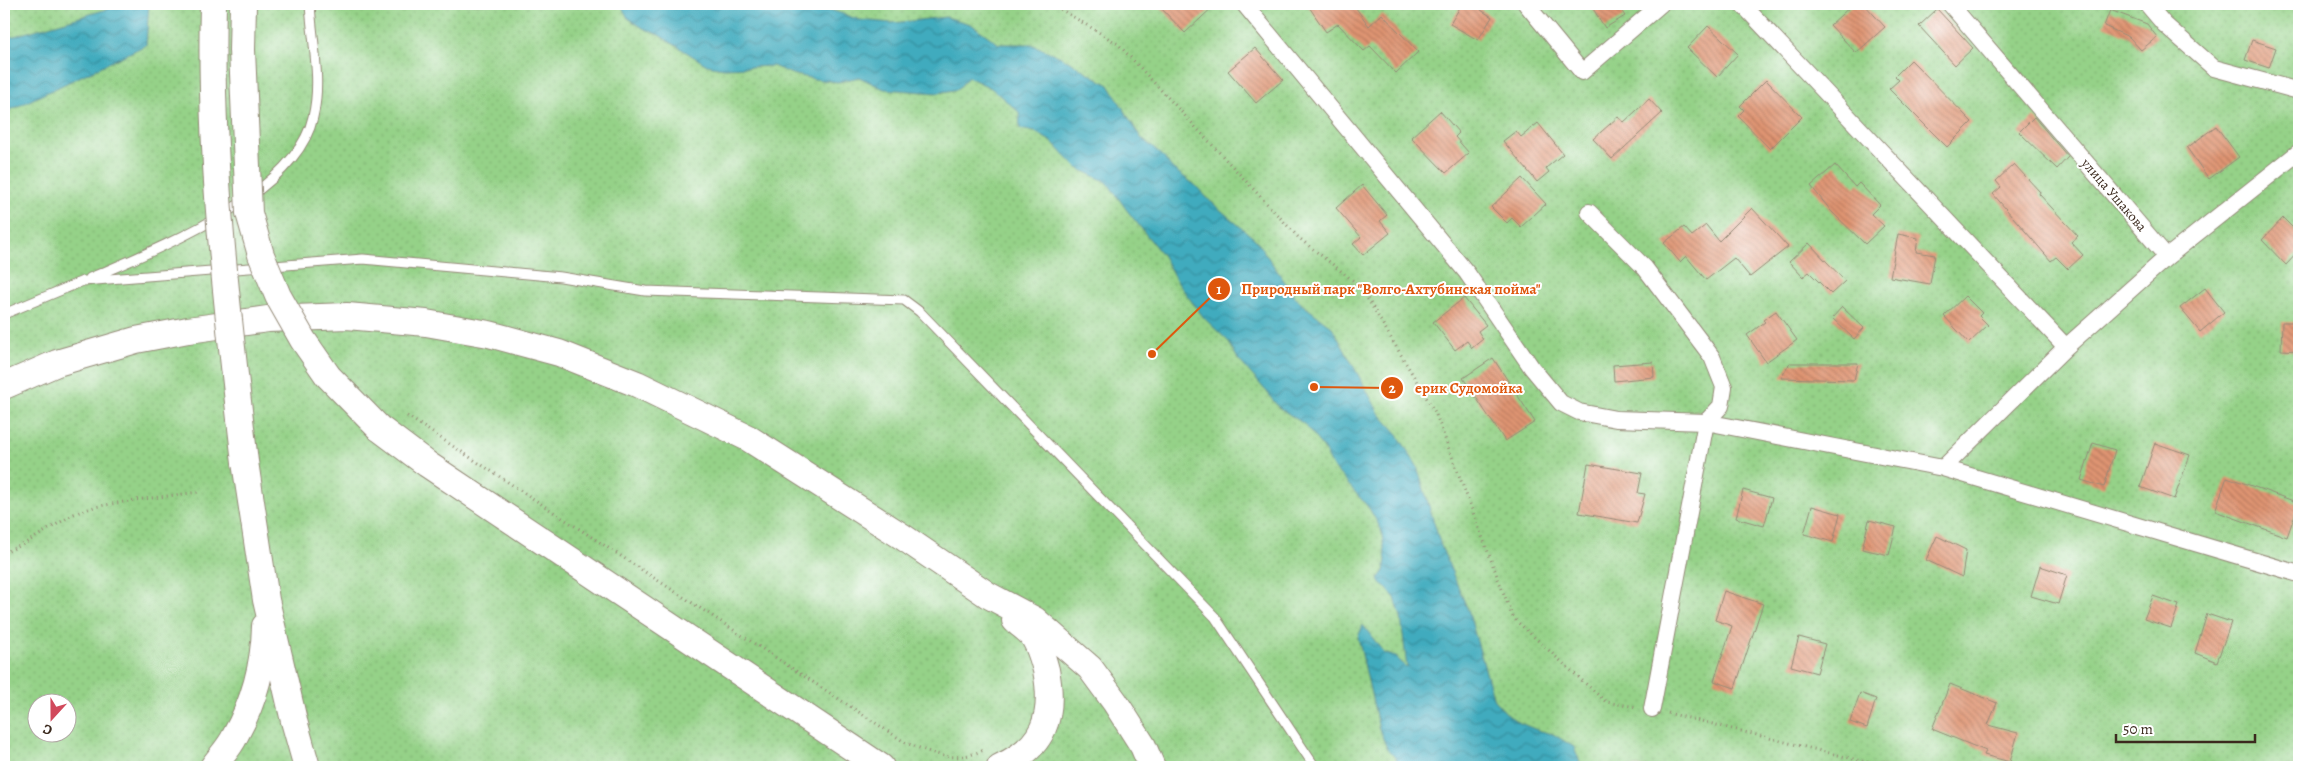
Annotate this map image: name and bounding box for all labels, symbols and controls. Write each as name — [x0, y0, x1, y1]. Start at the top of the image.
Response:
street label: улица Ушакова — [2076, 154, 2151, 236]
callout: Природный парк "Волго-Ахтубинская пойма" — [1207, 274, 1551, 304]
text: 1 — [1216, 279, 1222, 299]
text: Природный парк "Волго-Ахтубинская пойма" — [1241, 279, 1541, 299]
callout: ерик Судомойка — [1380, 373, 1532, 403]
text: 2 — [1388, 378, 1396, 398]
text: ерик Судомойка — [1415, 378, 1524, 398]
north arrow — [28, 694, 78, 744]
scale bar — [2116, 711, 2254, 743]
text: С — [40, 719, 55, 740]
text: 50 m — [2123, 719, 2153, 739]

